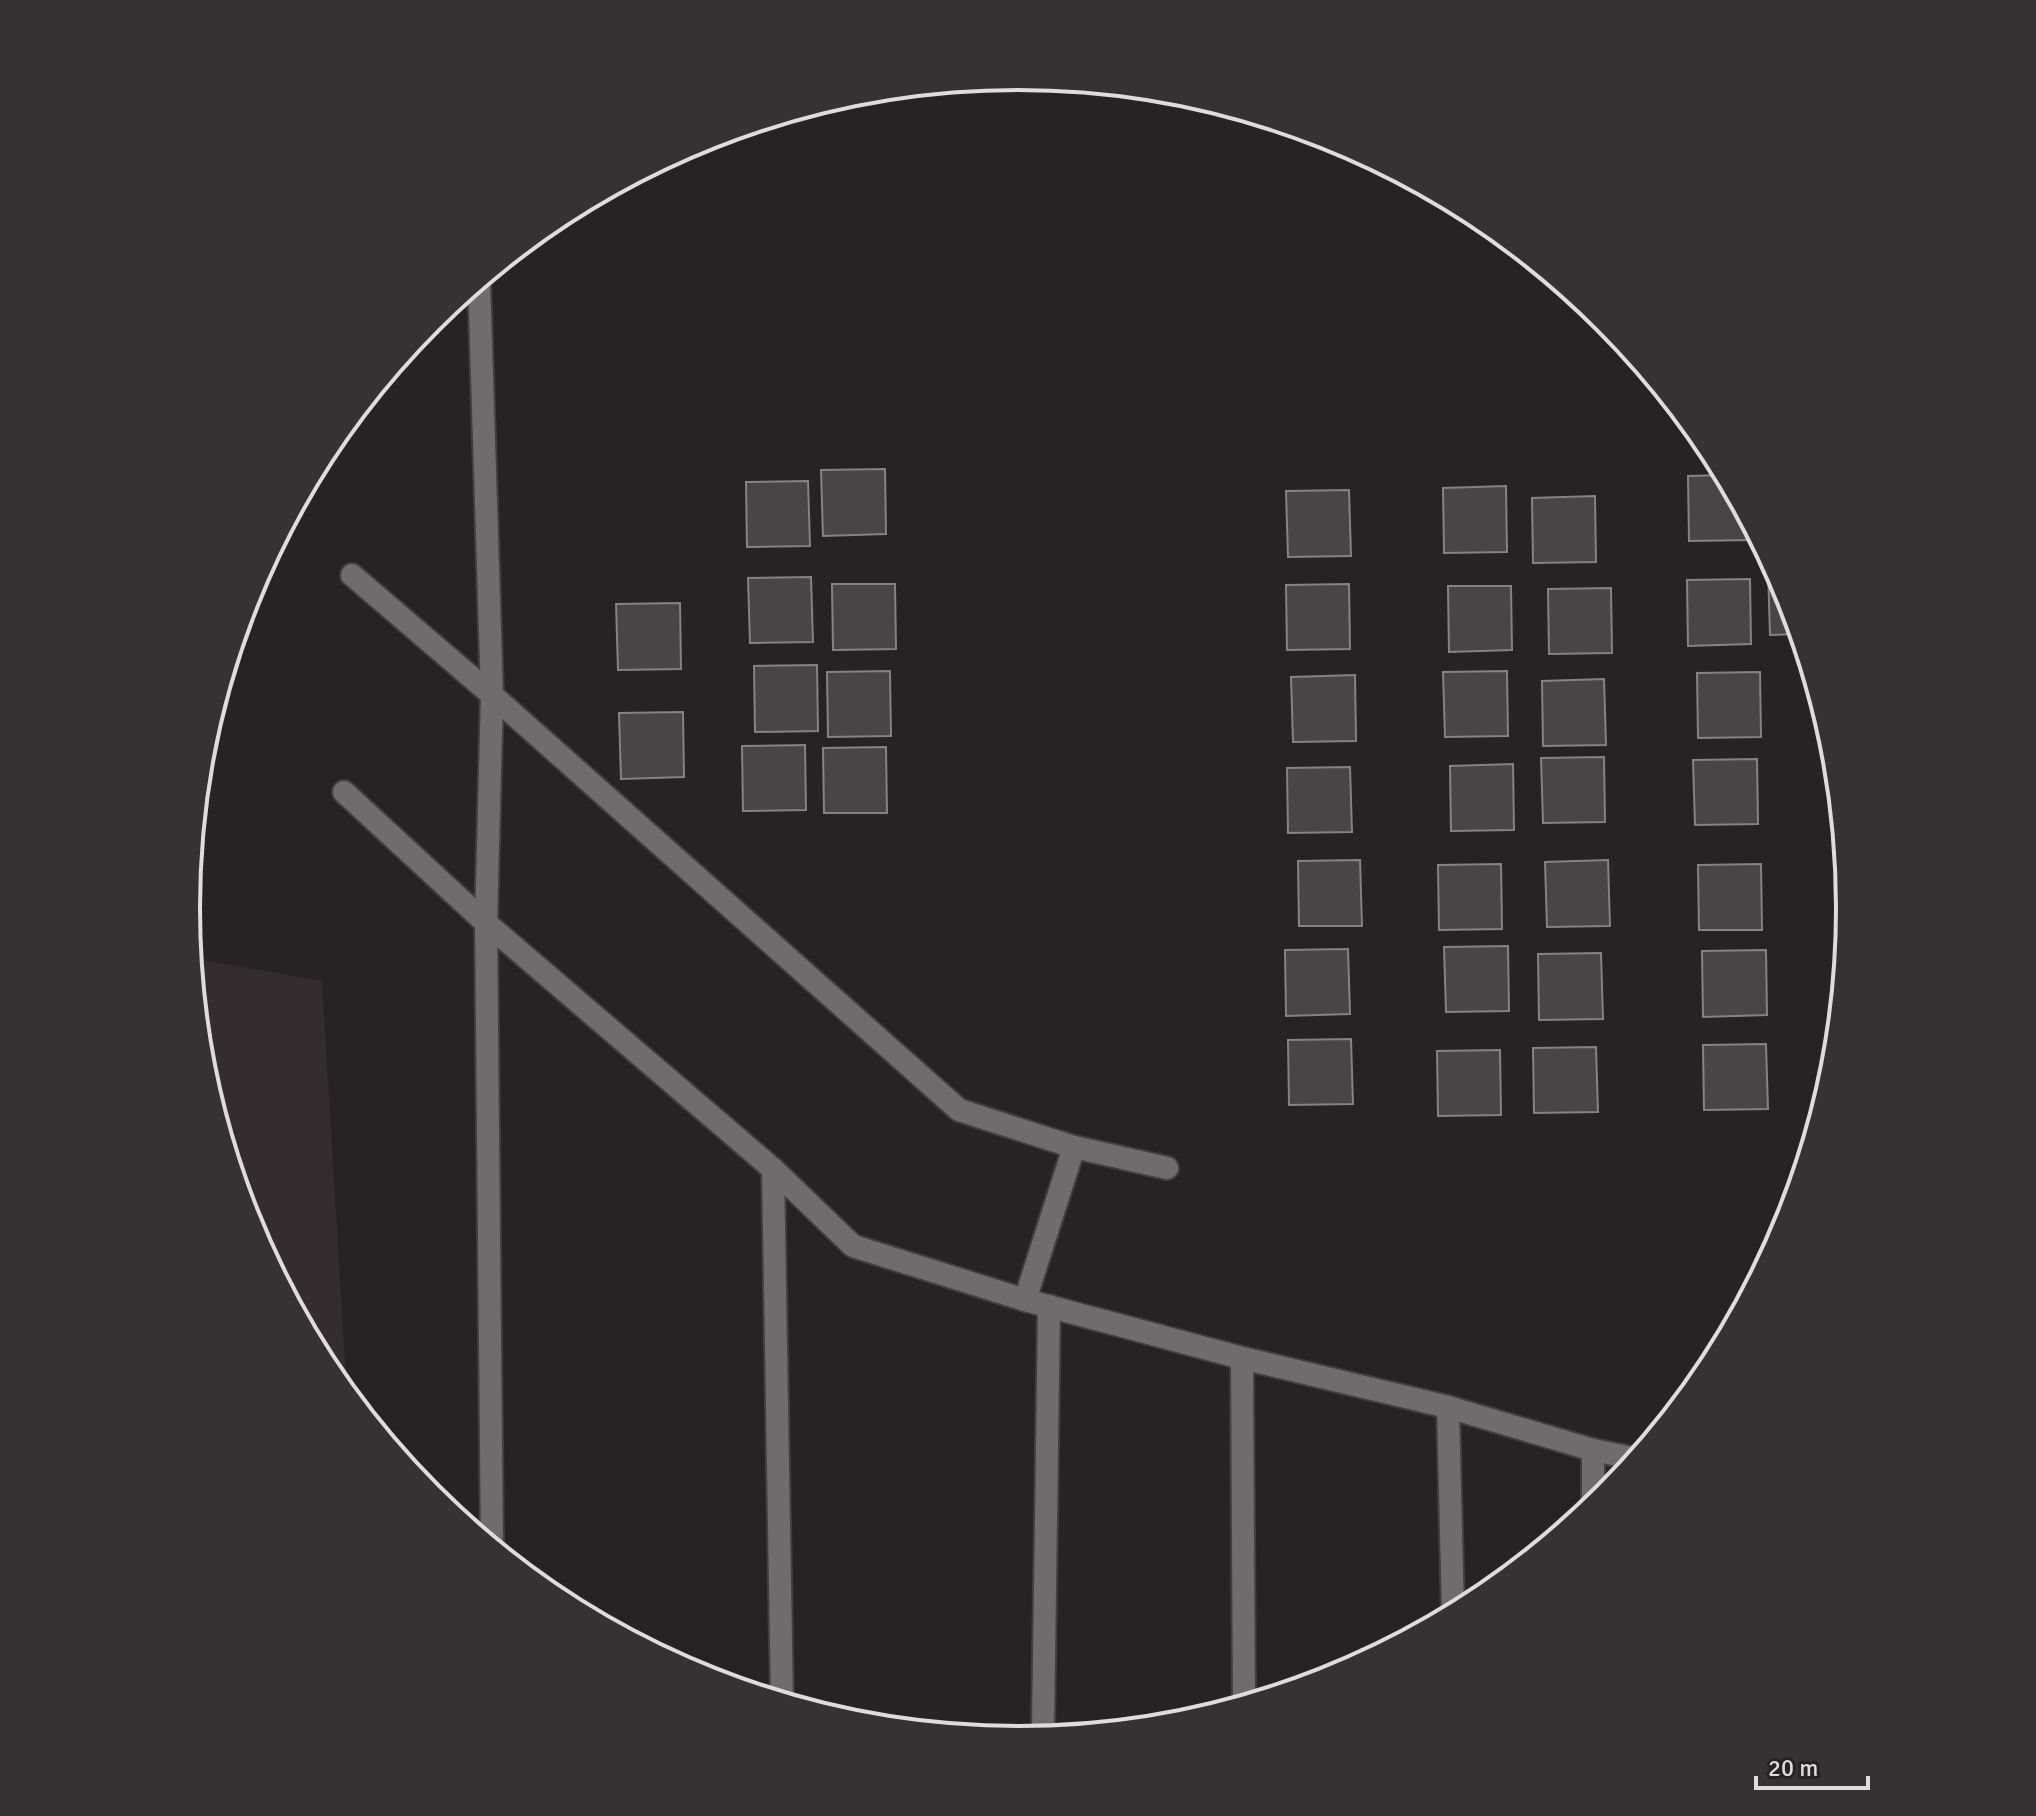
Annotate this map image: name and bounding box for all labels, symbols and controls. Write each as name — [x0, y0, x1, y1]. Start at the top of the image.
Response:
scale bar — [1756, 1740, 1868, 1790]
text: 20 m — [1768, 1753, 1818, 1783]

